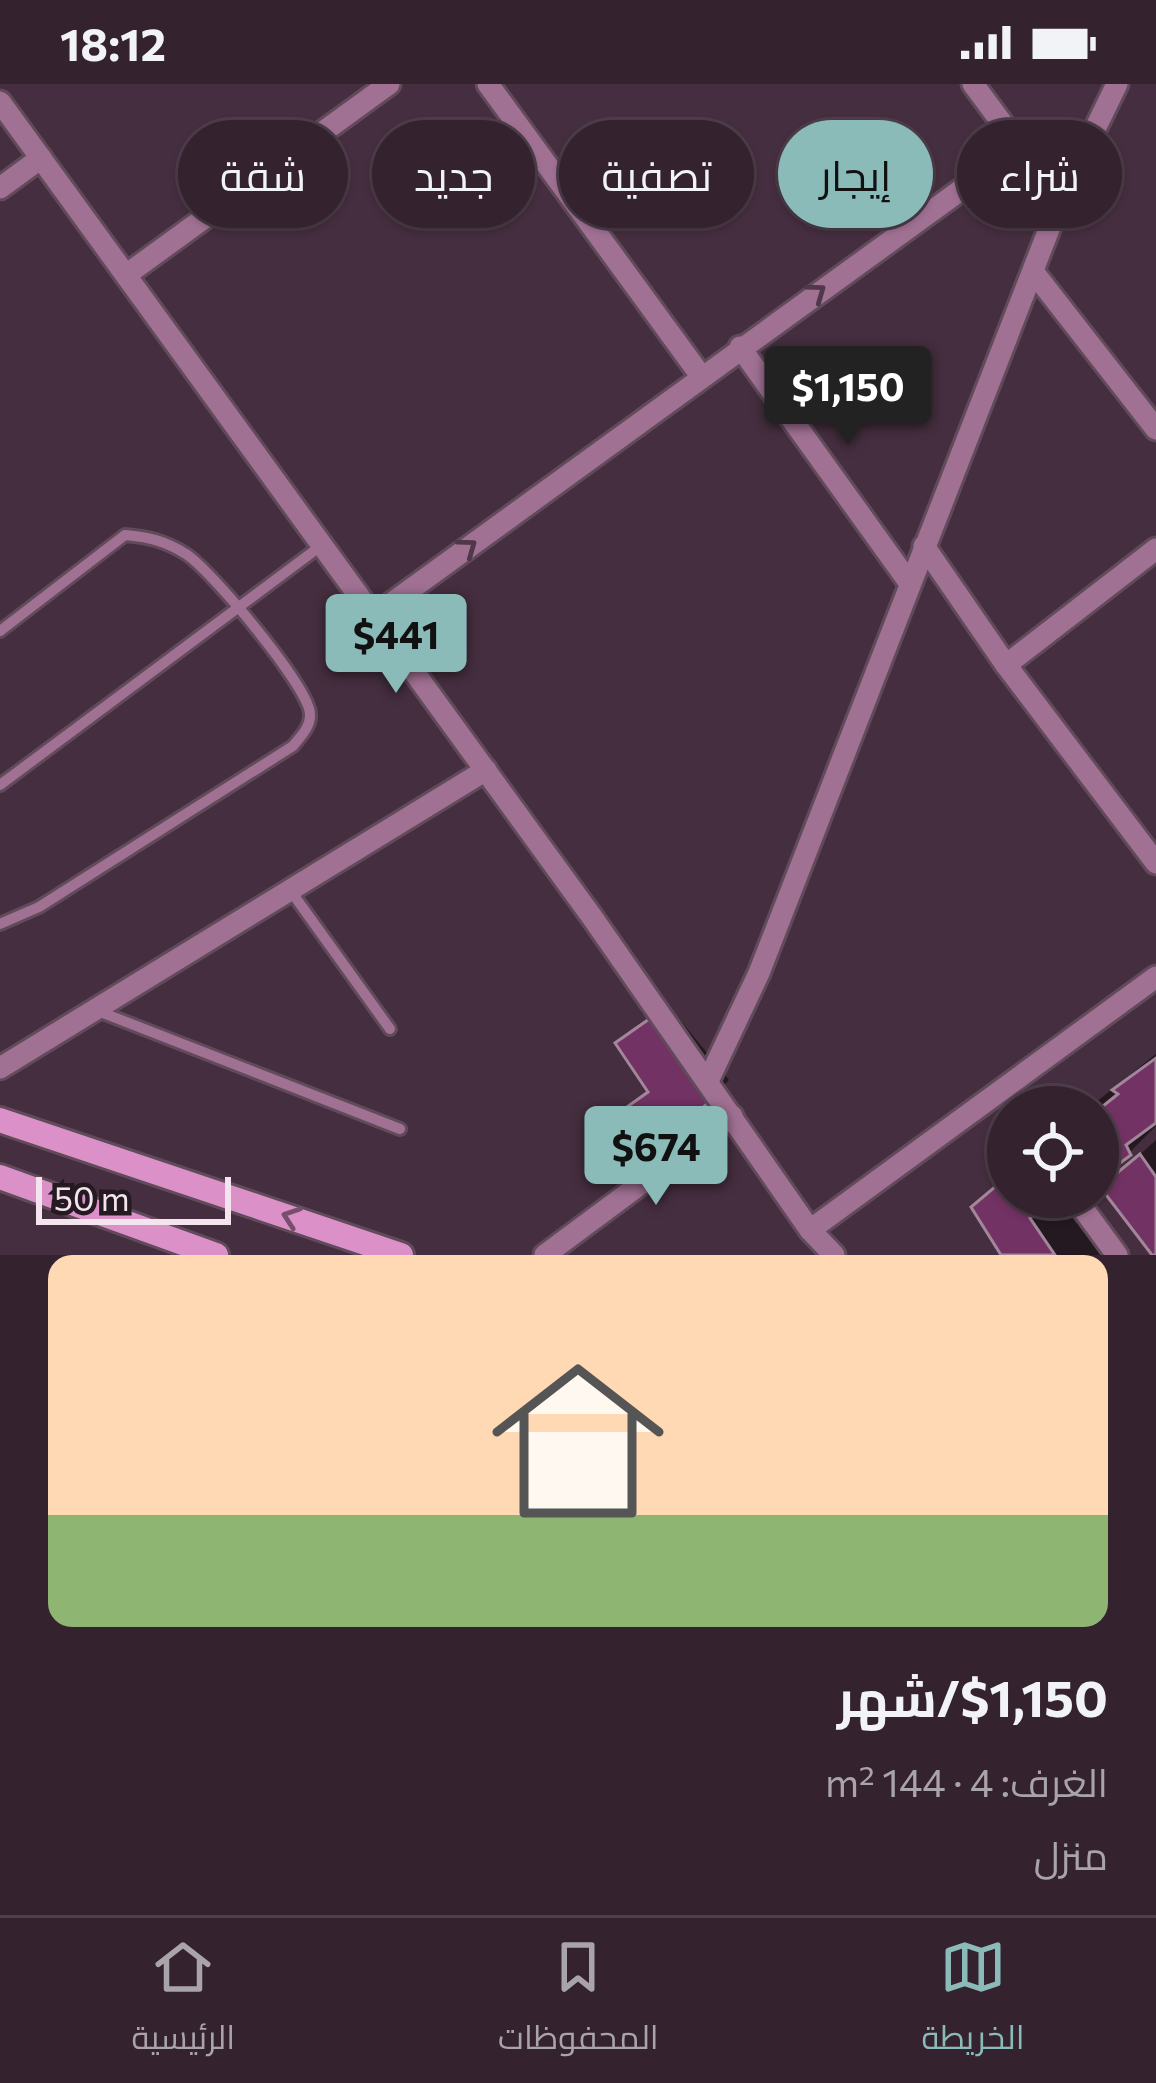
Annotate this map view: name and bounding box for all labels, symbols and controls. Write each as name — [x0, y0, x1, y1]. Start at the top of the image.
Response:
text: 18:12 — [60, 15, 166, 70]
chip: شقة — [178, 120, 348, 228]
chip: جديد — [372, 120, 535, 228]
chip: تصفية — [559, 120, 754, 228]
chip: إيجار — [778, 120, 933, 228]
chip: شراء — [957, 120, 1122, 228]
one-way arrow — [804, 285, 825, 307]
pin: $1,150 — [750, 346, 946, 448]
text: $1,150 — [791, 361, 905, 409]
one-way arrow — [455, 539, 476, 561]
pin: $441 — [325, 594, 467, 696]
text: $441 — [353, 609, 439, 657]
map controls — [987, 1086, 1119, 1218]
button: locate — [987, 1086, 1119, 1218]
pin: $674 — [585, 1106, 727, 1208]
text: $674 — [611, 1121, 701, 1169]
scale bar — [36, 1171, 231, 1224]
text: 50 m — [54, 1177, 130, 1218]
one-way arrow — [281, 1206, 302, 1231]
icon: home — [470, 1333, 686, 1549]
text: $1,150/شهر — [837, 1665, 1108, 1728]
text: الغرف: 4 · 144 m² — [825, 1757, 1108, 1805]
text: منزل — [1034, 1830, 1108, 1878]
tab: الرئيسية — [132, 1934, 235, 2068]
tab: المحفوظات — [498, 1934, 659, 2068]
tab: الخريطة — [922, 1934, 1025, 2068]

